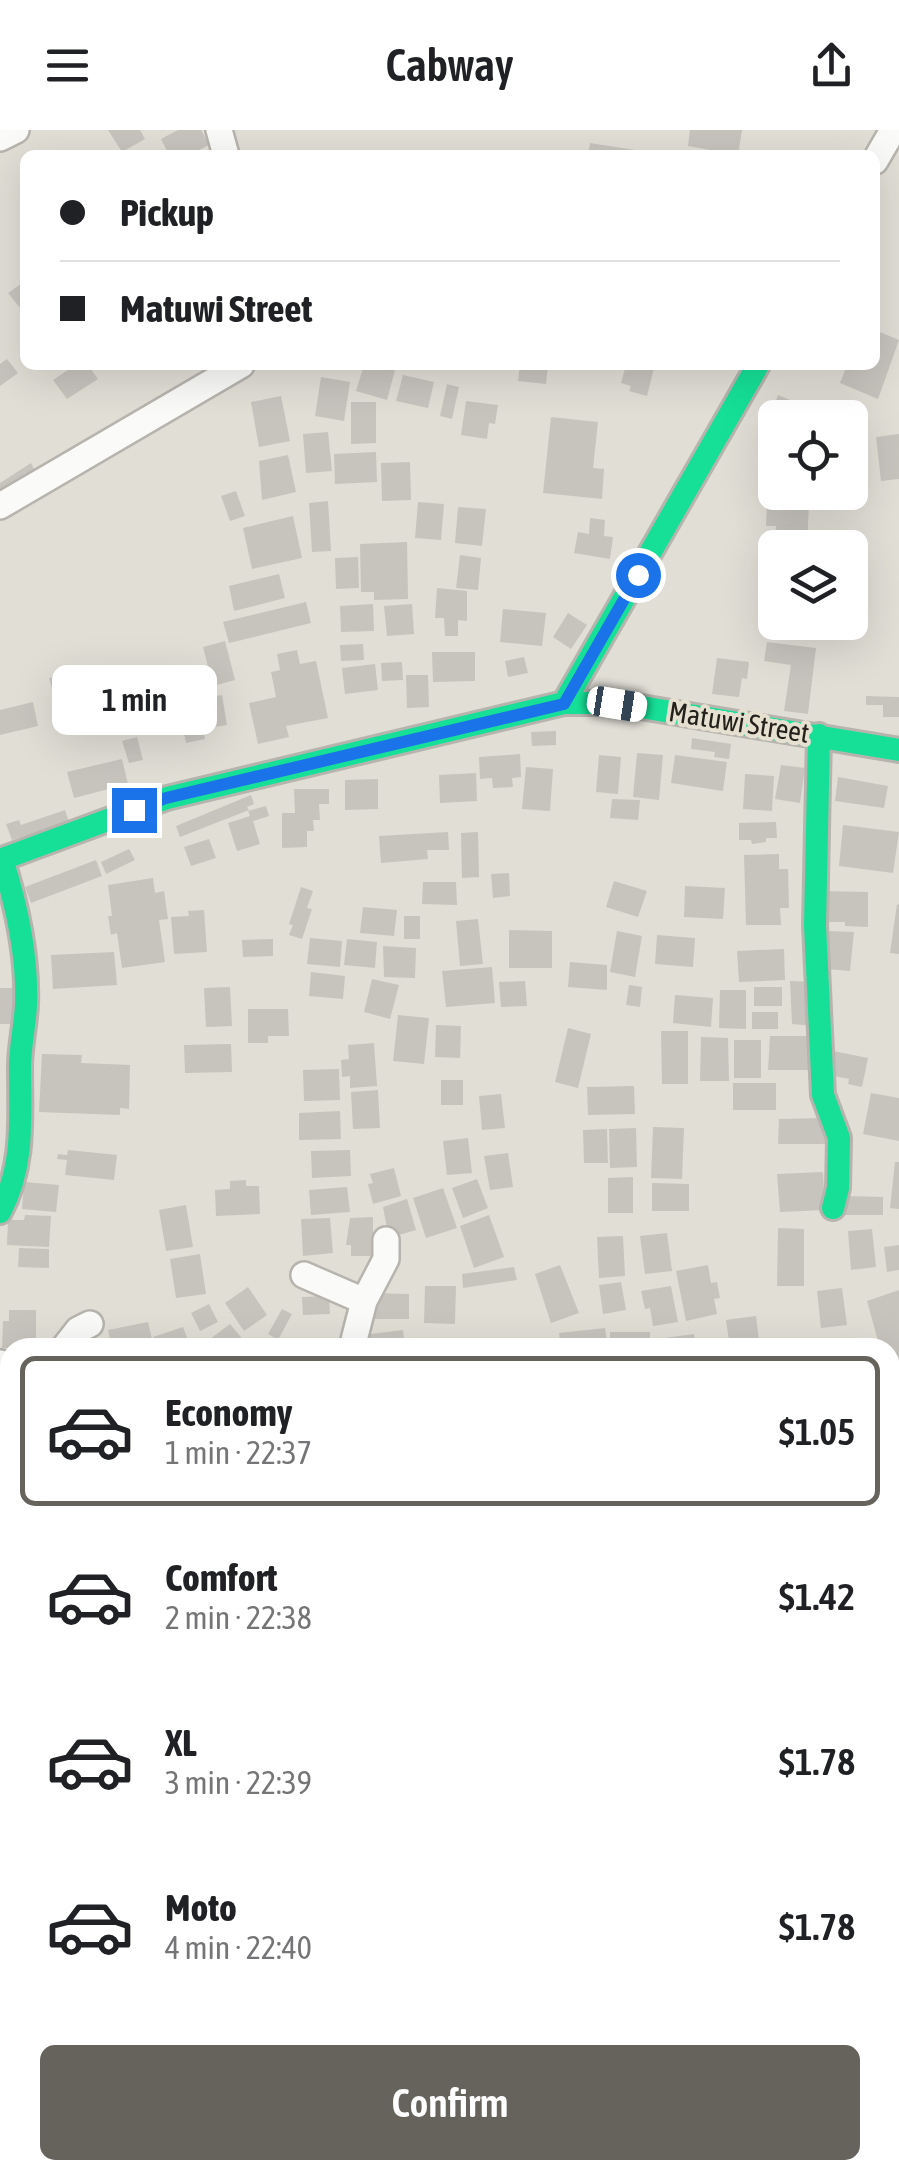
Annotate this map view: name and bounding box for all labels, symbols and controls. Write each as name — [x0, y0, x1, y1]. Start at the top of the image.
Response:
icon: menu — [40, 38, 95, 93]
icon: share — [804, 38, 859, 93]
text: Cabway — [386, 39, 513, 91]
text: Pickup — [120, 191, 214, 234]
text: Matuwi Street — [120, 287, 312, 330]
map controls — [758, 400, 868, 640]
button: locate — [758, 400, 868, 510]
button: layers — [758, 530, 868, 640]
route start — [616, 553, 661, 598]
callout: 1 min — [52, 665, 216, 735]
text: 1 min — [102, 681, 167, 718]
car — [585, 684, 649, 724]
street label: Matuwi Street — [666, 695, 812, 749]
route end — [112, 788, 157, 833]
icon: car — [45, 1386, 135, 1476]
text: Economy — [165, 1391, 292, 1434]
text: $1.05 — [779, 1410, 855, 1453]
text: 1 min · 22:37 — [165, 1434, 312, 1471]
icon: car — [45, 1551, 135, 1641]
text: Comfort — [165, 1556, 277, 1599]
text: $1.42 — [779, 1575, 855, 1618]
text: 2 min · 22:38 — [165, 1599, 312, 1636]
icon: car — [45, 1716, 135, 1806]
text: XL — [165, 1721, 197, 1764]
text: $1.78 — [779, 1740, 855, 1783]
text: 3 min · 22:39 — [165, 1764, 312, 1801]
icon: car — [45, 1881, 135, 1971]
text: Moto — [165, 1886, 237, 1929]
text: $1.78 — [779, 1905, 855, 1948]
text: 4 min · 22:40 — [165, 1929, 312, 1966]
button: Confirm — [40, 2045, 860, 2160]

